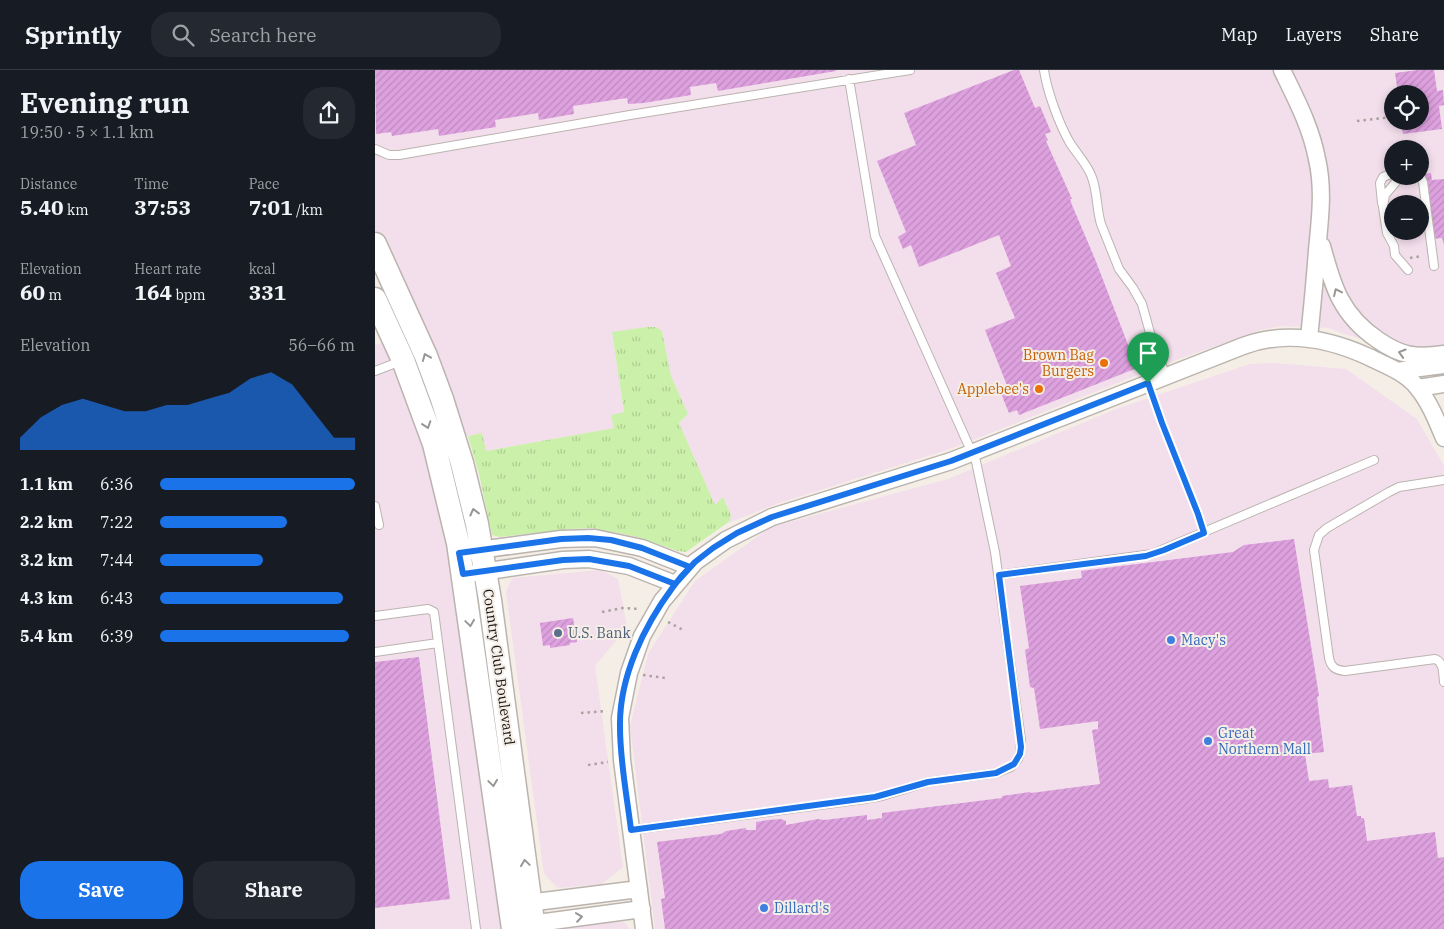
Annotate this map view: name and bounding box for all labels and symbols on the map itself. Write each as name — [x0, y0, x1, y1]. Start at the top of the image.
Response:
one-way arrow — [1333, 289, 1343, 298]
pin — [1127, 332, 1169, 383]
place label: Brown Bag Burgers — [1023, 346, 1094, 380]
one-way arrow — [1398, 348, 1407, 358]
one-way arrow — [422, 353, 432, 362]
marker: Brown Bag Burgers — [1098, 357, 1110, 369]
place label: Applebee's — [957, 380, 1029, 398]
marker: Applebee's — [1033, 383, 1045, 395]
one-way arrow — [422, 420, 432, 429]
one-way arrow — [469, 508, 480, 517]
street label: Country Club Boulevard — [479, 588, 519, 747]
one-way arrow — [464, 618, 474, 627]
place label: U.S. Bank — [568, 624, 632, 642]
marker: U.S. Bank — [552, 627, 564, 639]
place label: Macy's — [1181, 631, 1226, 649]
marker: Macy's — [1165, 634, 1177, 646]
place label: Great Northern Mall — [1218, 724, 1311, 758]
marker: Great Northern Mall — [1202, 735, 1214, 747]
one-way arrow — [487, 779, 497, 788]
one-way arrow — [520, 859, 531, 867]
place label: Dillard's — [774, 899, 829, 917]
marker: Dillard's — [758, 902, 770, 914]
one-way arrow — [574, 913, 583, 923]

